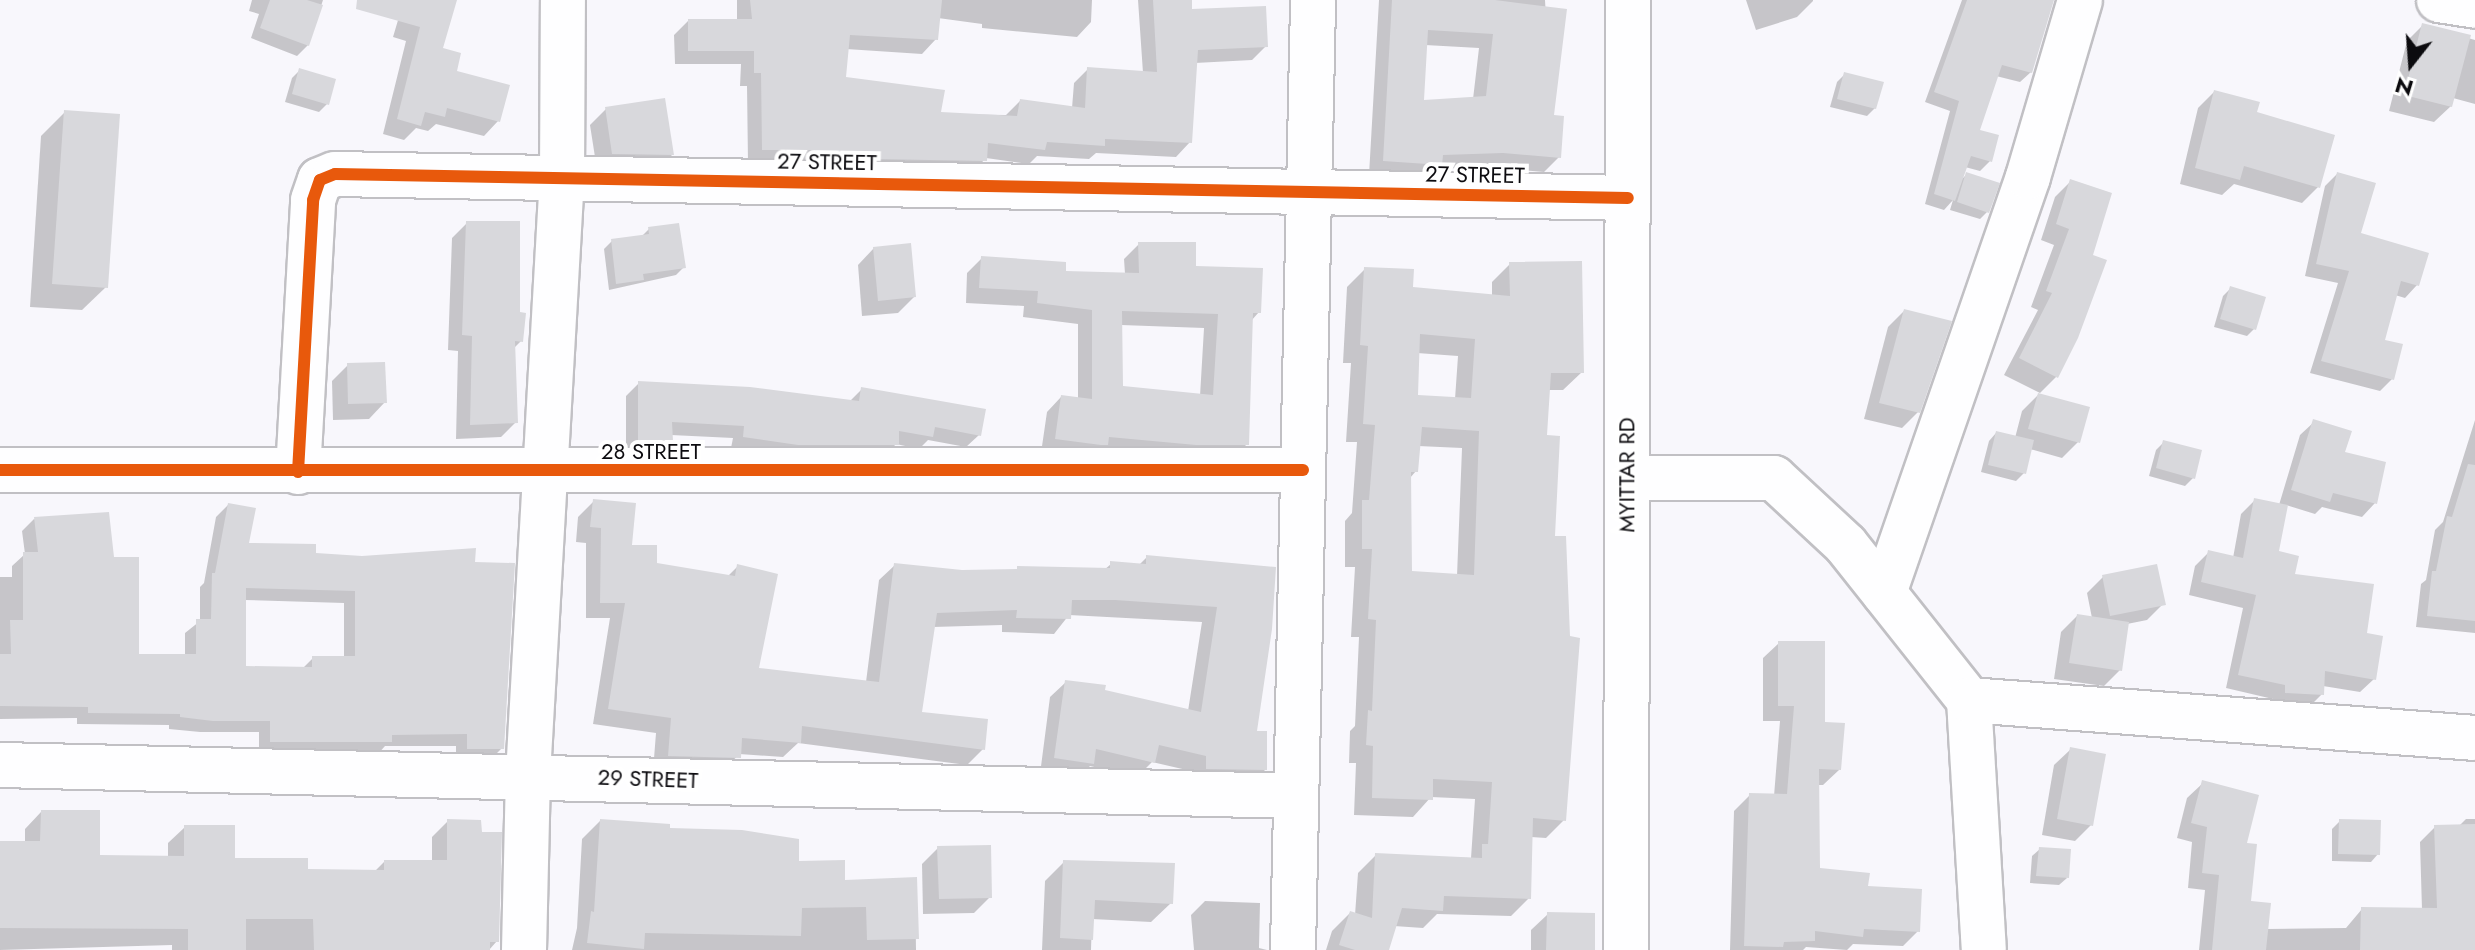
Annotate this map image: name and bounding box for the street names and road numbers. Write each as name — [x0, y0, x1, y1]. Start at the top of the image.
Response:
street label: 27 STREET — [777, 148, 877, 176]
street label: 27 STREET — [1425, 161, 1525, 189]
street label: MYITTAR RD — [1614, 417, 1640, 533]
street label: 28 STREET — [601, 439, 701, 465]
street label: 29 STREET — [597, 764, 699, 794]

